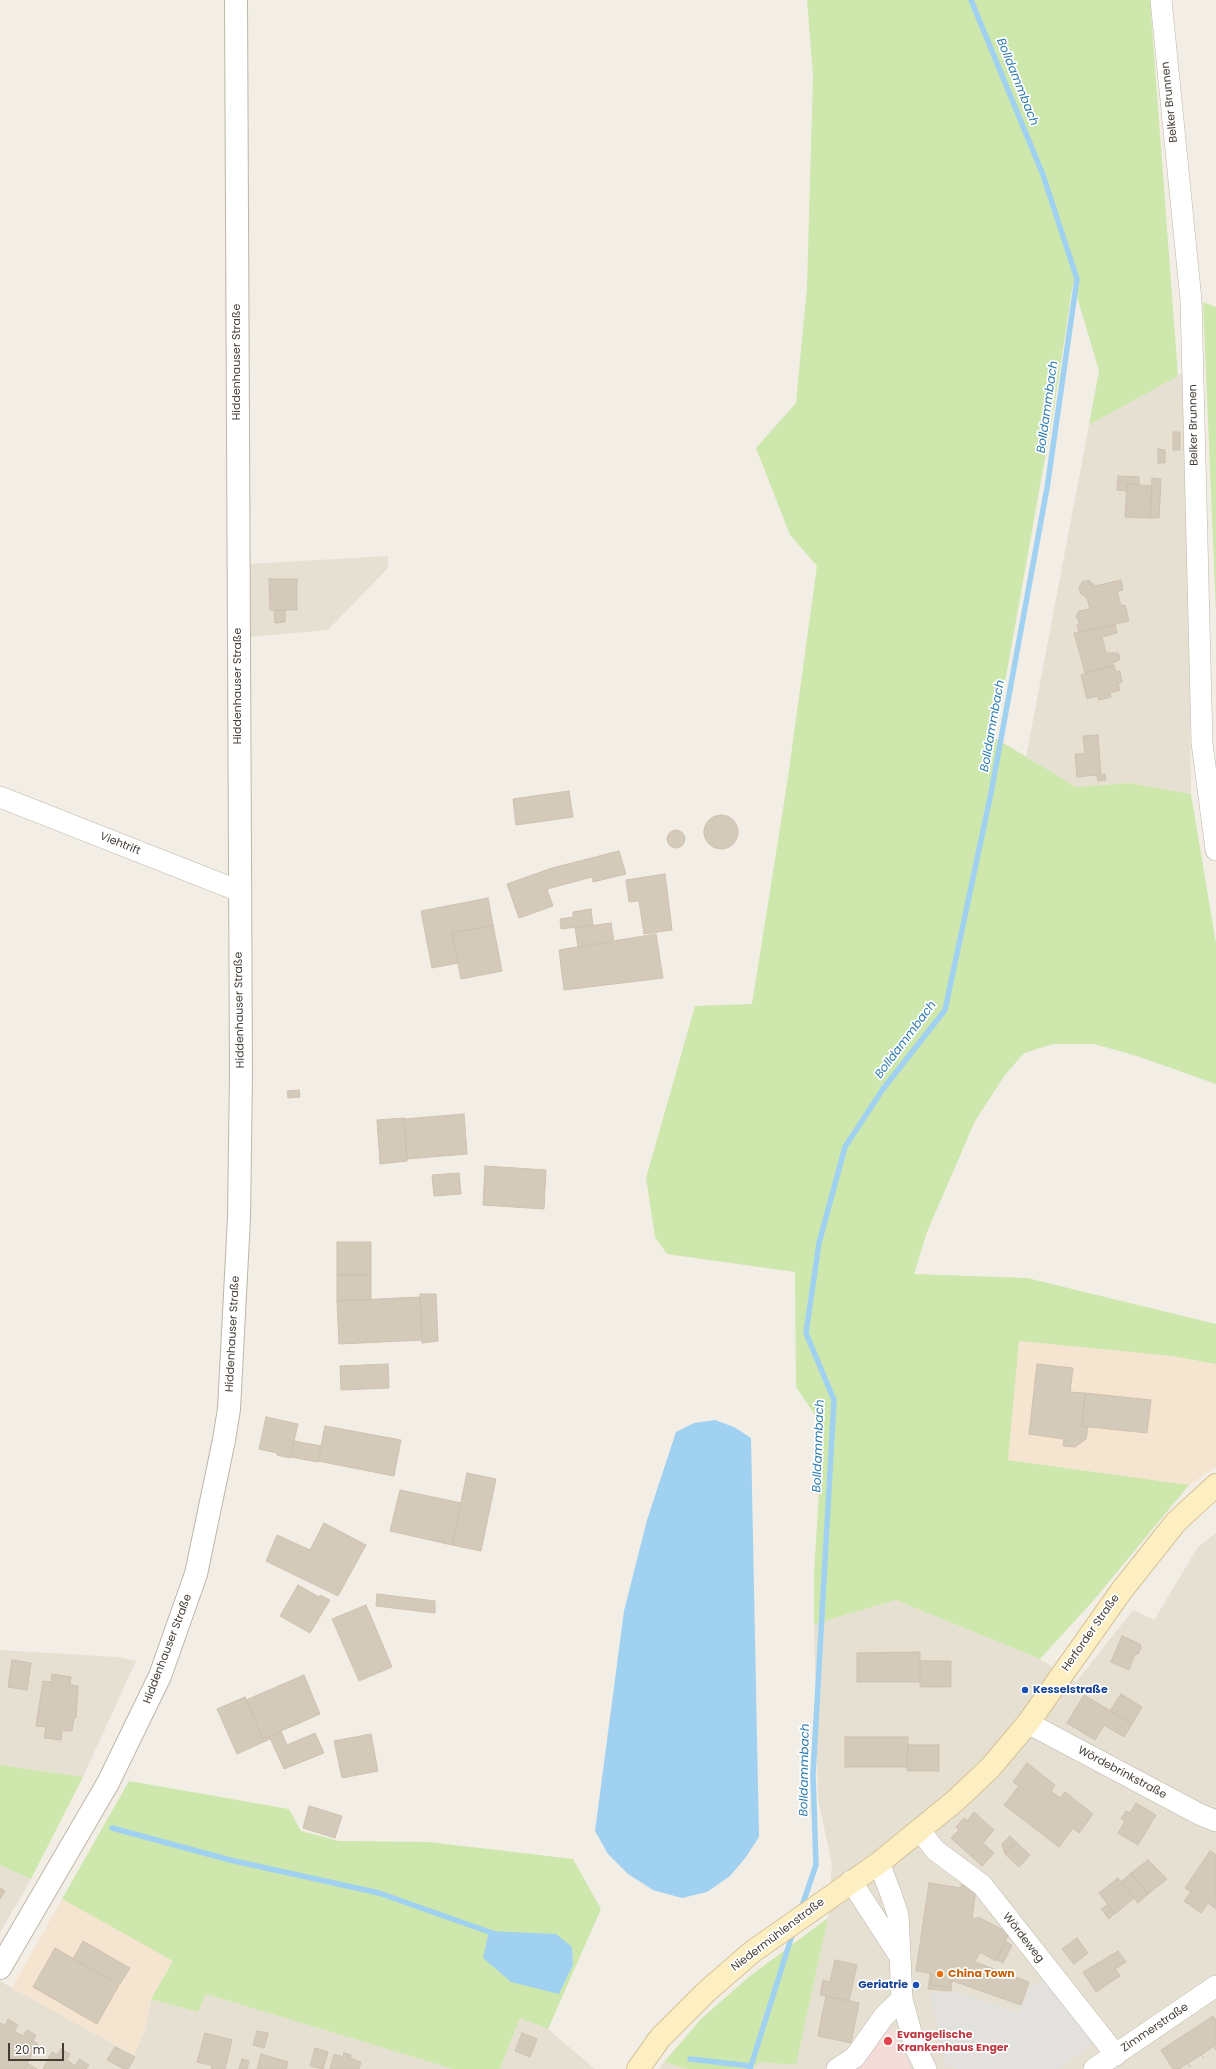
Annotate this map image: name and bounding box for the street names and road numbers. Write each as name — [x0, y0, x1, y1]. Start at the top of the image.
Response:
street label: Belker Brunnen — [1159, 61, 1181, 143]
street label: Hiddenhauser Straße — [230, 304, 244, 420]
street label: Belker Brunnen — [1187, 384, 1201, 466]
street label: Hiddenhauser Straße — [231, 628, 245, 744]
street label: Viehtrift — [98, 830, 142, 858]
street label: Hiddenhauser Straße — [232, 952, 248, 1068]
street label: Hiddenhauser Straße — [223, 1275, 243, 1393]
street label: Hiddenhauser Straße — [141, 1592, 195, 1706]
street label: Herforder Straße — [1060, 1592, 1122, 1674]
street label: Wördebrinkstraße — [1075, 1744, 1169, 1802]
street label: Niedermühlenstraße — [729, 1896, 827, 1974]
street label: Wördeweg — [1000, 1911, 1046, 1965]
street label: Zimmerstraße — [1119, 2001, 1191, 2055]

